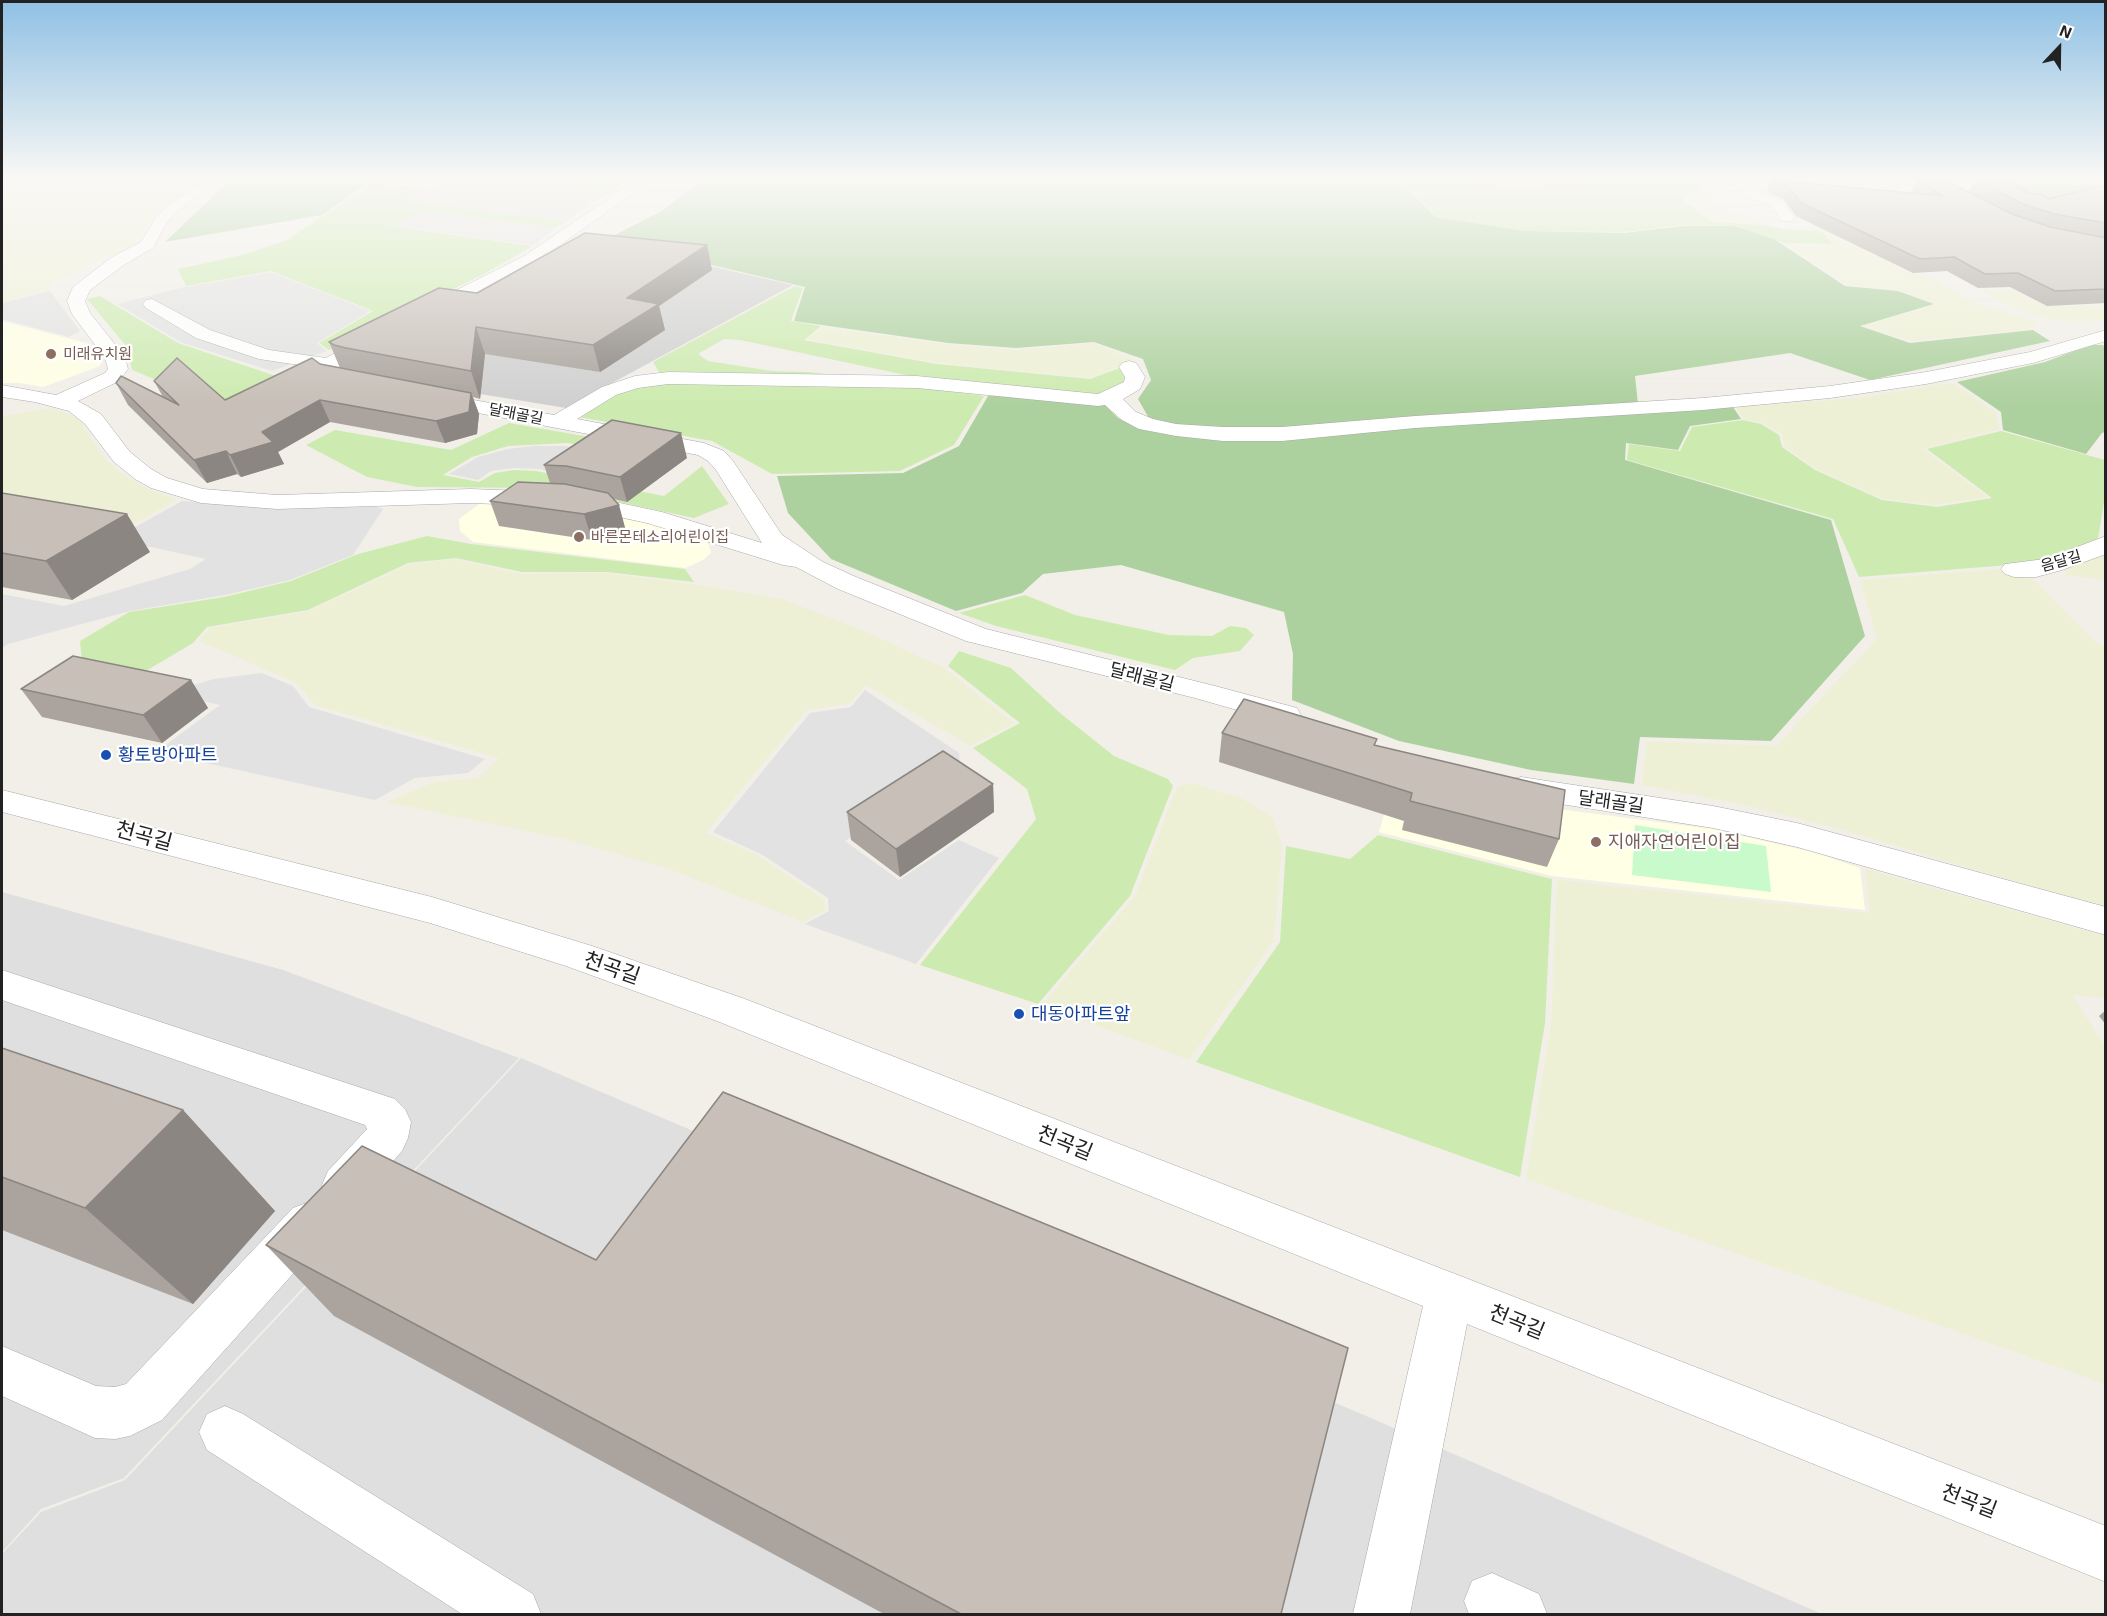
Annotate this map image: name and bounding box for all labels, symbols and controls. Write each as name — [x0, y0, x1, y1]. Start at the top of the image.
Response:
north arrow — [2029, 18, 2089, 78]
text: N — [2057, 20, 2075, 42]
place label: 미래유치원 — [63, 345, 132, 363]
marker: 미래유치원 — [44, 347, 58, 361]
street label: 달래골길 — [487, 400, 545, 428]
place label: 바른몬테소리어린이집 — [591, 528, 729, 546]
marker: 바른몬테소리어린이집 — [572, 530, 586, 544]
street label: 음달길 — [2039, 547, 2083, 575]
street label: 달래골길 — [1107, 659, 1177, 695]
place label: 황토방아파트 — [118, 744, 217, 766]
marker: 황토방아파트 — [99, 748, 113, 762]
street label: 달래골길 — [1577, 787, 1645, 817]
street label: 천곡길 — [113, 816, 175, 856]
place label: 지애자연어린이집 — [1608, 831, 1740, 853]
marker: 지애자연어린이집 — [1589, 835, 1603, 849]
street label: 천곡길 — [580, 947, 644, 989]
place label: 대동아파트앞 — [1031, 1003, 1130, 1025]
marker: 대동아파트앞 — [1012, 1007, 1026, 1021]
street label: 천곡길 — [1033, 1120, 1097, 1166]
street label: 천곡길 — [1485, 1299, 1549, 1345]
street label: 천곡길 — [1937, 1479, 2001, 1523]

